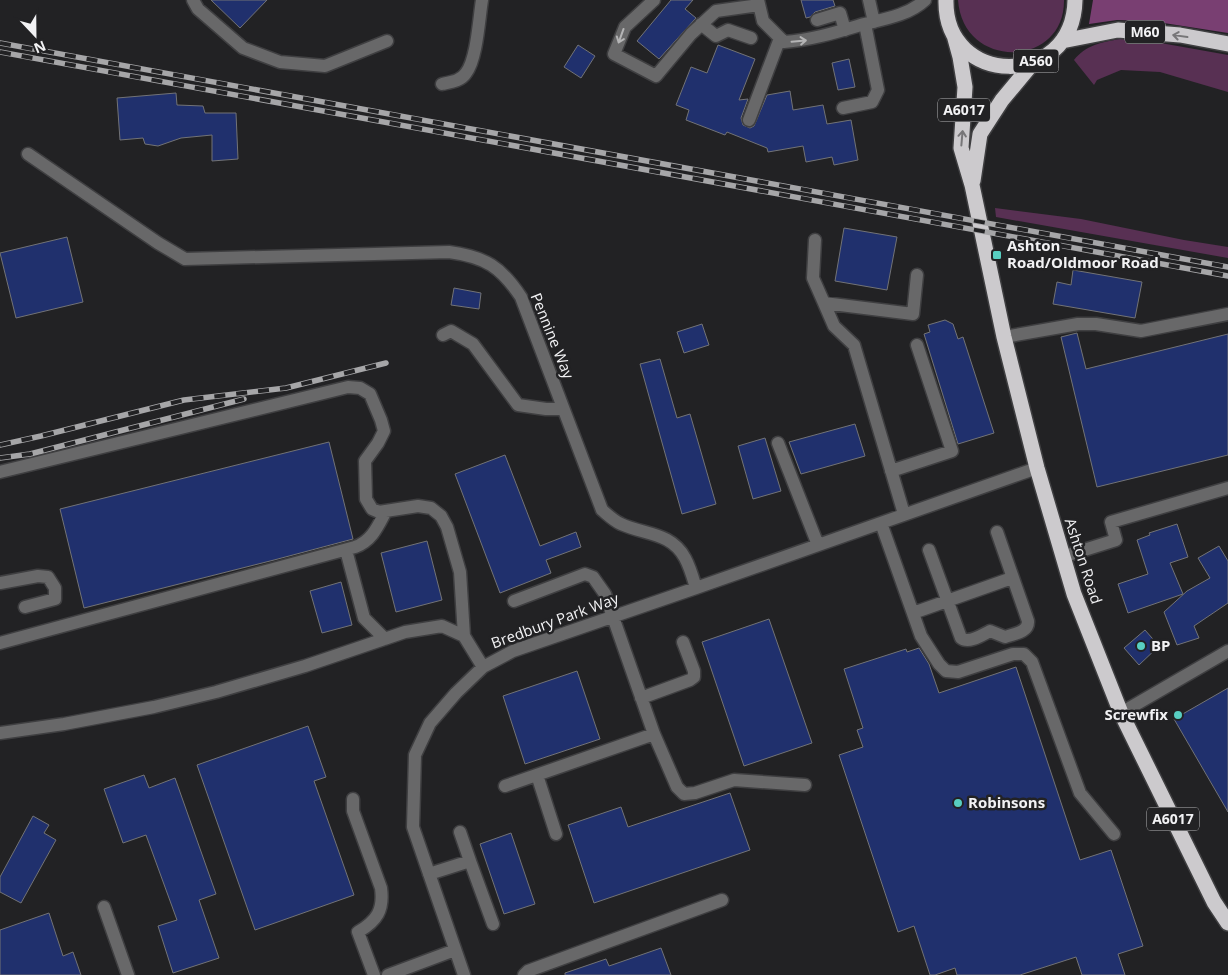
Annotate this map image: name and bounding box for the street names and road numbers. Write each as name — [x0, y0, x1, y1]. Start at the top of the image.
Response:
road number: M60 — [1125, 21, 1165, 44]
road number: A560 — [1014, 49, 1058, 72]
road number: A6017 — [938, 98, 990, 122]
street label: Pennine Way — [527, 290, 579, 382]
street label: Ashton Road — [1061, 515, 1107, 606]
street label: Bredbury Park Way — [488, 588, 622, 652]
road number: A6017 — [1147, 808, 1199, 831]

